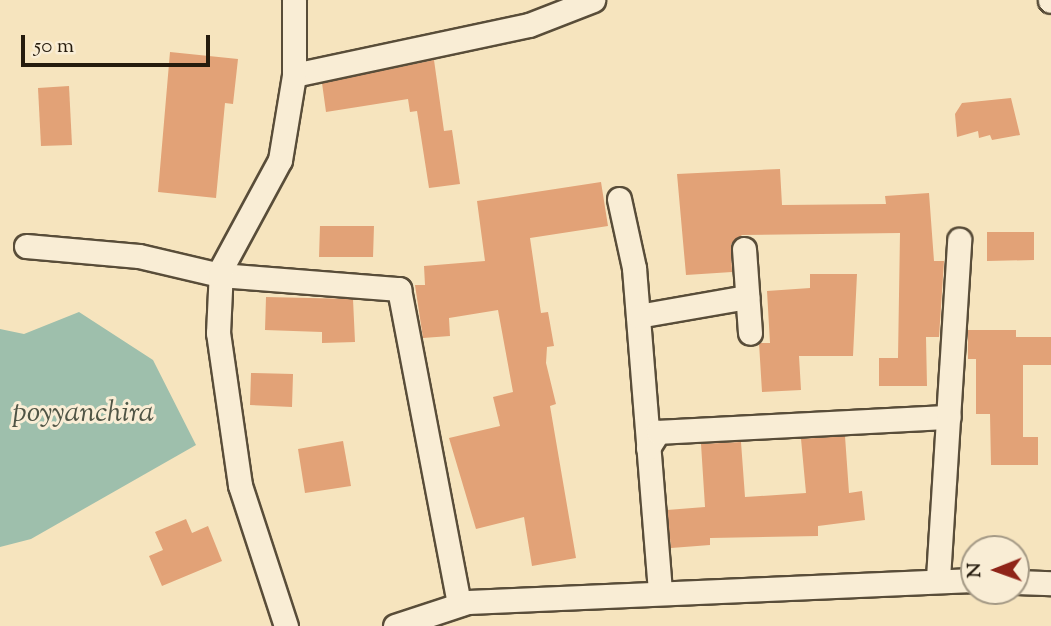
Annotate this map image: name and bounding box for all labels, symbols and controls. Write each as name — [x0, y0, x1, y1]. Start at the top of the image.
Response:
scale bar — [24, 21, 214, 65]
text: 50 m — [34, 32, 74, 62]
water label: poyyanchira — [12, 396, 154, 432]
north arrow — [960, 535, 1030, 605]
text: N — [962, 563, 989, 578]

